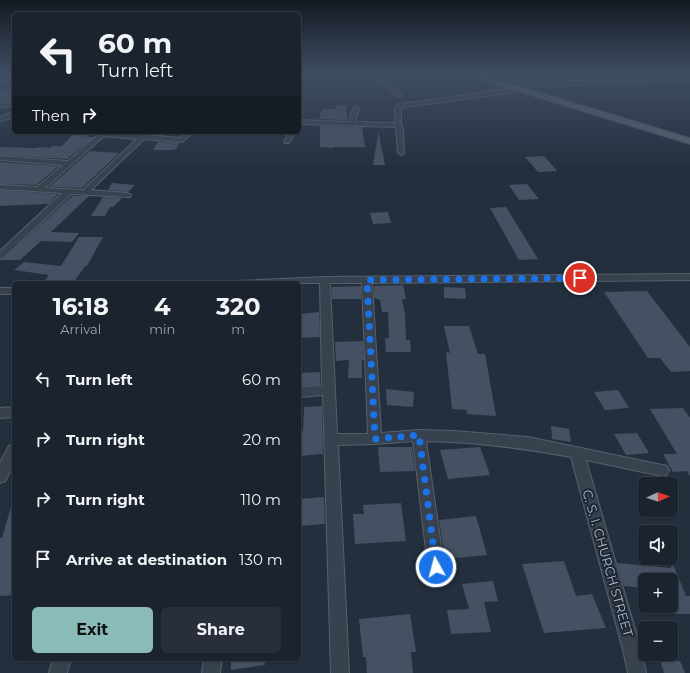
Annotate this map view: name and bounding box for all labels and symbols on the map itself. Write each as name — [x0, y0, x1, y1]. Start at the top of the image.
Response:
pin — [563, 261, 597, 295]
north arrow — [638, 477, 678, 517]
street label: C. S. I. CHURCH STREET — [579, 488, 637, 639]
position arrow — [415, 546, 457, 588]

